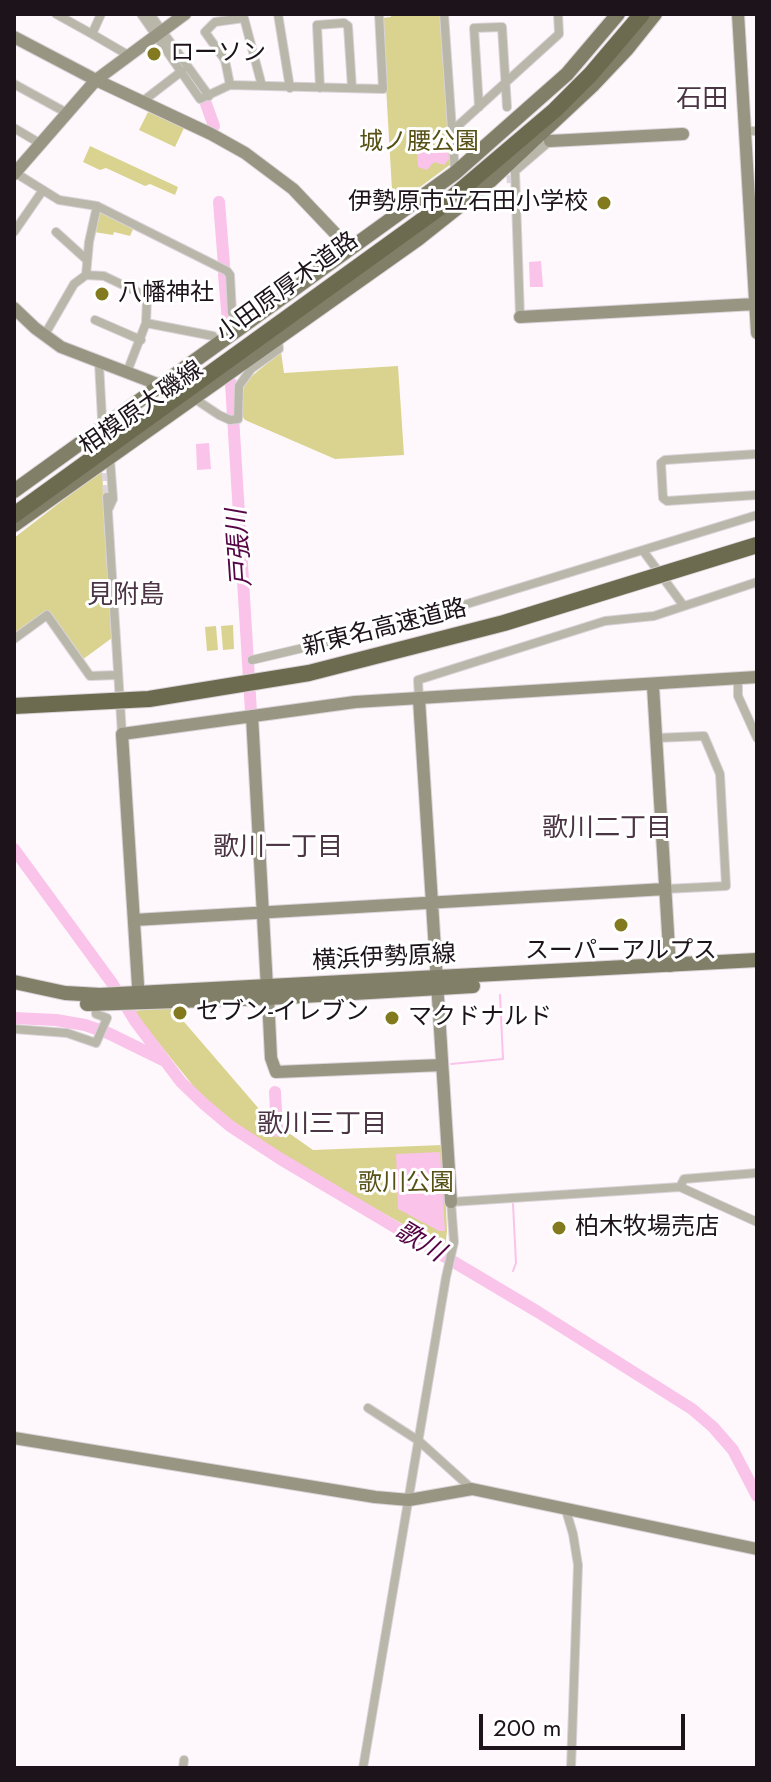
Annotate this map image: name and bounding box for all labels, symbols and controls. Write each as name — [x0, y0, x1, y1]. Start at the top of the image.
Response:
place label: ローソン — [170, 40, 266, 68]
marker: ローソン — [145, 45, 163, 63]
district label: 石田 — [676, 85, 728, 117]
park label: 城ノ腰公園 — [359, 129, 479, 157]
place label: 伊勢原市立石田小学校 — [348, 189, 588, 217]
marker: 伊勢原市立石田小学校 — [595, 194, 613, 212]
street label: 小田原厚木道路 — [212, 227, 364, 349]
place label: 八幡神社 — [118, 280, 214, 308]
marker: 八幡神社 — [93, 285, 111, 303]
street label: 相模原大磯線 — [75, 356, 209, 462]
water label: 戸張川 — [223, 508, 259, 588]
district label: 見附島 — [87, 581, 165, 613]
street label: 新東名高速道路 — [300, 595, 470, 663]
district label: 歌川二丁目 — [542, 814, 672, 846]
district label: 歌川一丁目 — [213, 833, 343, 865]
marker: スーパーアルプス — [612, 916, 630, 934]
place label: スーパーアルプス — [525, 938, 717, 966]
street label: 横浜伊勢原線 — [311, 941, 457, 977]
place label: セブン-イレブン — [196, 999, 369, 1027]
marker: セブン-イレブン — [171, 1004, 189, 1022]
place label: マクドナルド — [408, 1004, 552, 1032]
marker: マクドナルド — [383, 1009, 401, 1027]
district label: 歌川三丁目 — [257, 1110, 387, 1142]
park label: 歌川公園 — [358, 1170, 454, 1198]
place label: 柏木牧場売店 — [575, 1214, 719, 1242]
water label: 歌川 — [389, 1216, 449, 1270]
marker: 柏木牧場売店 — [550, 1219, 568, 1237]
scale bar — [483, 1698, 689, 1748]
text: 200 m — [493, 1710, 561, 1745]

